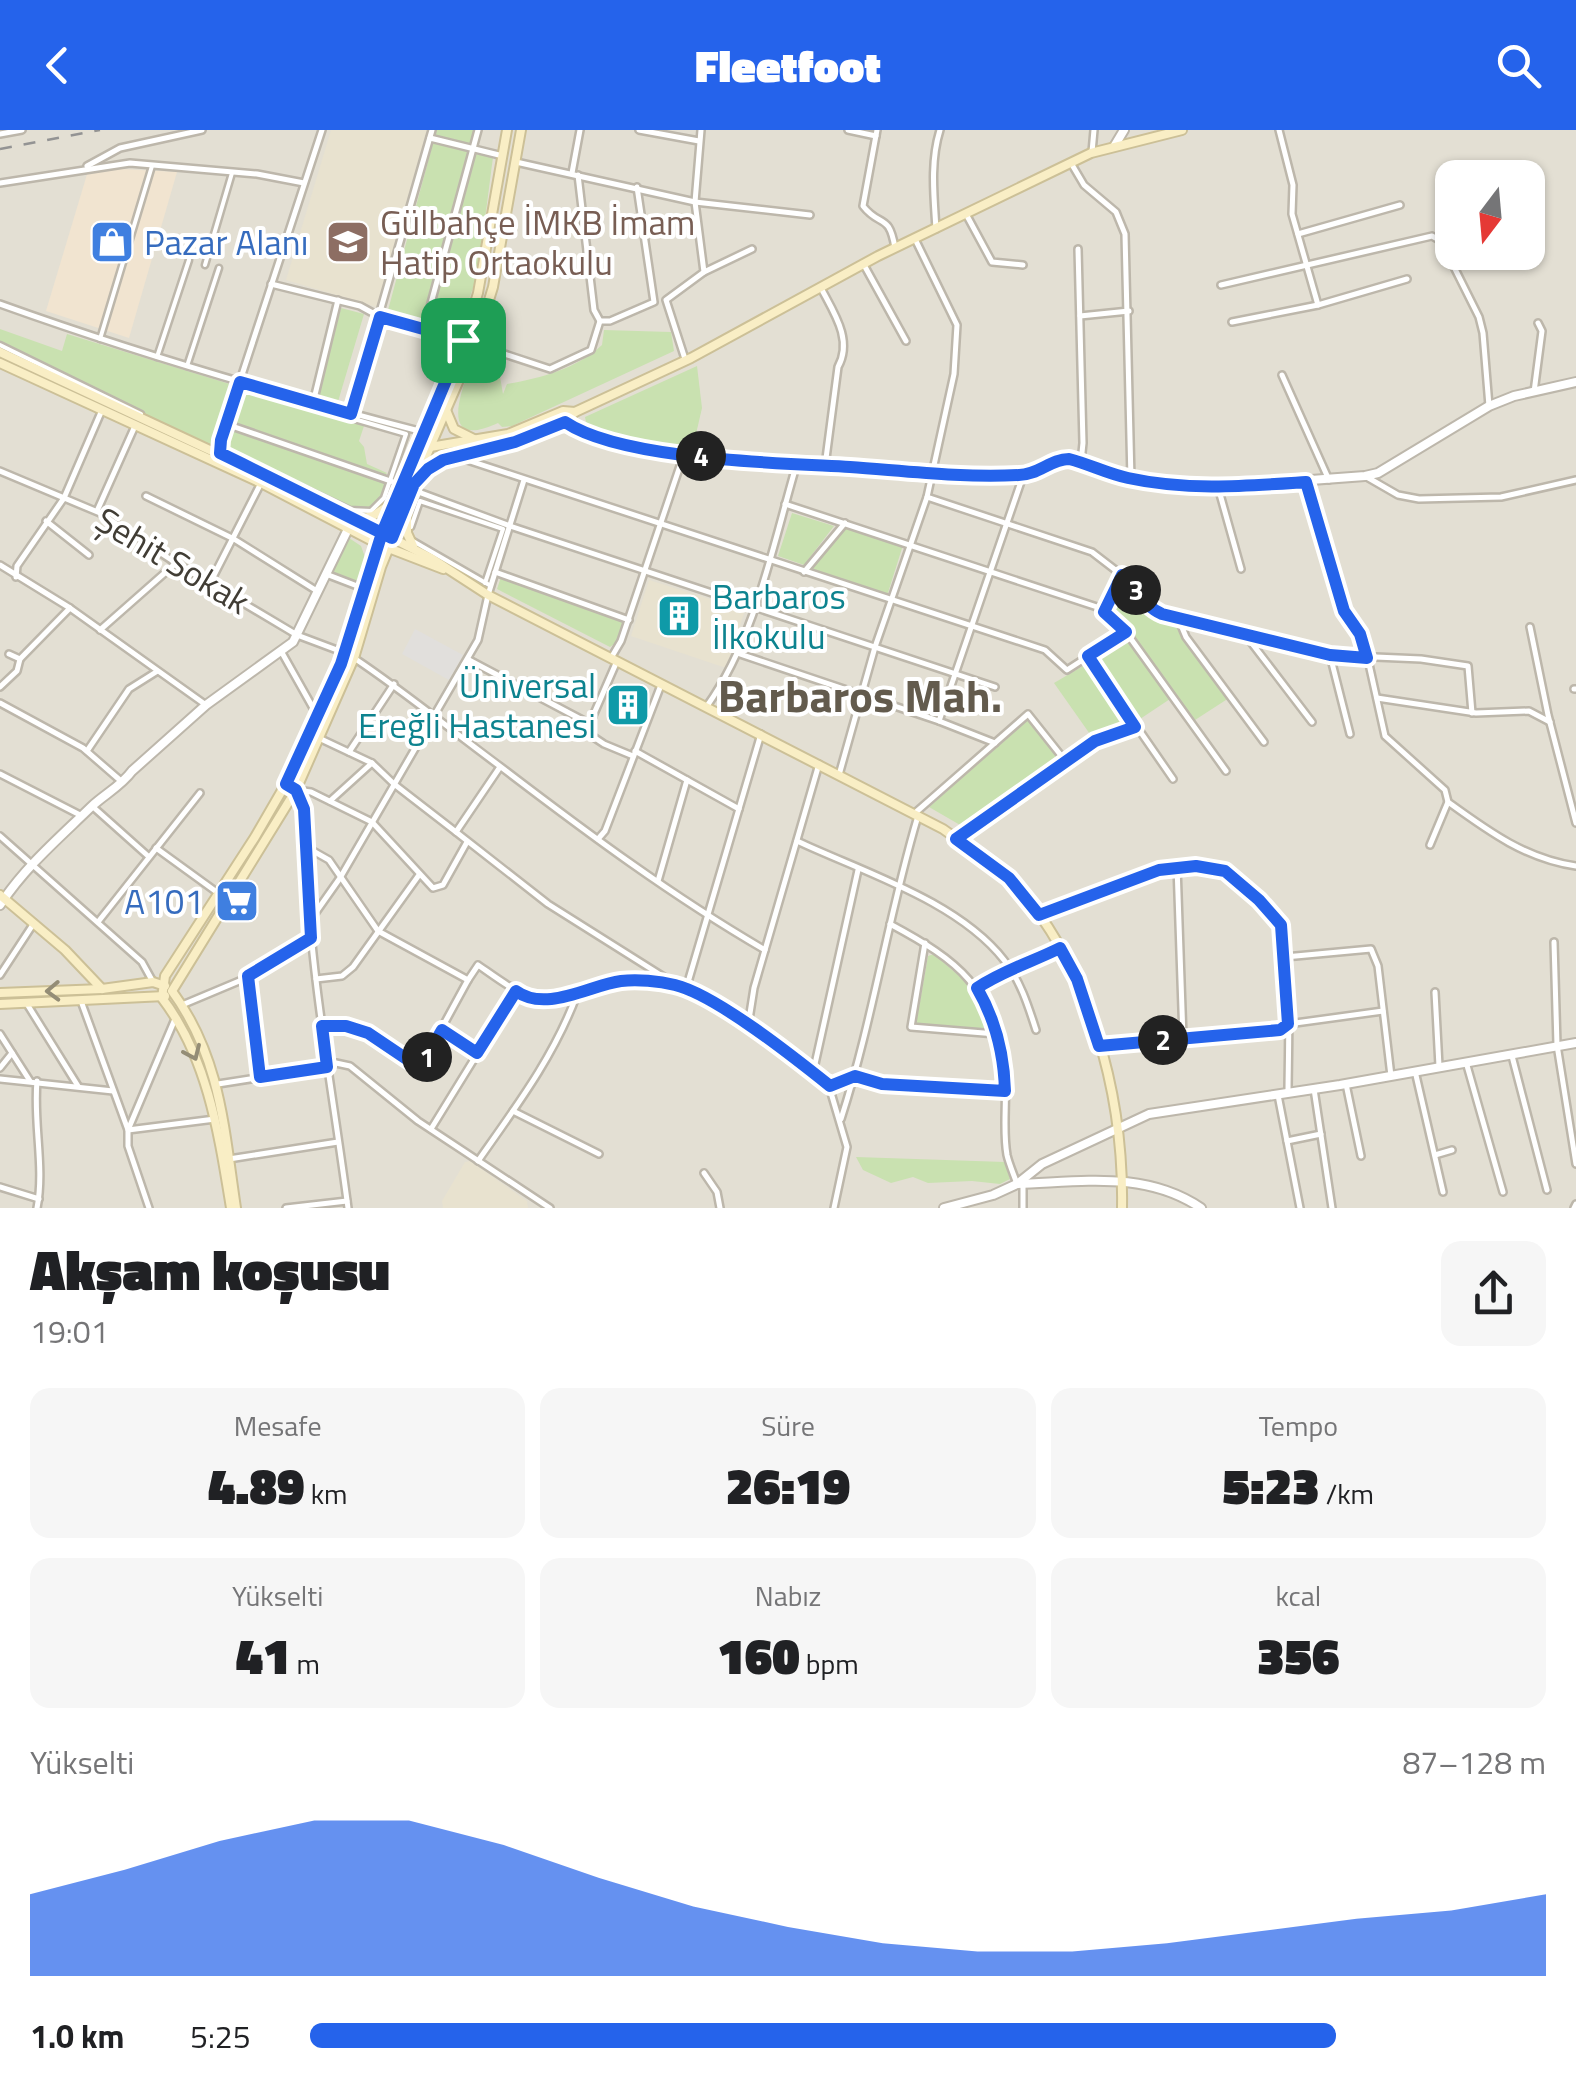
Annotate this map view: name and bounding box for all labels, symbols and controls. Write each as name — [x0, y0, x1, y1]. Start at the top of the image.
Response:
text: Fleetfoot — [695, 31, 881, 99]
icon: back — [30, 38, 85, 93]
icon: search — [1491, 38, 1546, 93]
north arrow — [1435, 160, 1545, 270]
map controls — [1435, 160, 1545, 270]
place label: Gülbahçe İMKB İmam Hatip Ortaokulu — [380, 195, 695, 289]
place label: Pazar Alanı — [144, 215, 308, 269]
shop icon: Pazar Alanı — [89, 219, 135, 265]
school or university icon: Gülbahçe İMKB İmam Hatip Ortaokulu — [325, 219, 371, 265]
pin — [421, 298, 506, 383]
icon: arrive — [436, 313, 491, 368]
pin: 4 — [676, 431, 726, 481]
text: 4 — [693, 434, 709, 477]
street label: Şehit Sokak — [86, 493, 261, 627]
pin: 3 — [1111, 565, 1161, 615]
text: 3 — [1128, 568, 1144, 611]
place label: Barbaros İlkokulu — [712, 569, 846, 663]
building icon: Barbaros İlkokulu — [656, 593, 702, 639]
place label: Üniversal Ereğli Hastanesi — [358, 658, 596, 752]
district label: Barbaros Mah. — [718, 661, 1002, 729]
building icon: Üniversal Ereğli Hastanesi — [605, 682, 651, 728]
place label: A101 — [124, 874, 204, 928]
supermarket icon: A101 — [214, 878, 260, 924]
one-way arrow — [44, 980, 60, 1001]
pin: 2 — [1138, 1015, 1188, 1065]
text: 2 — [1155, 1018, 1171, 1061]
pin: 1 — [402, 1032, 452, 1082]
text: 1 — [419, 1035, 435, 1078]
one-way arrow — [181, 1043, 201, 1061]
text: Akşam koşusu — [30, 1228, 390, 1311]
button: share — [1441, 1241, 1546, 1346]
text: 19:01 — [30, 1307, 109, 1355]
text: Mesafe — [234, 1404, 322, 1447]
text: Süre — [761, 1404, 815, 1447]
text: Tempo — [1259, 1404, 1338, 1447]
text: 4.89 — [208, 1447, 304, 1523]
text: 26:19 — [726, 1447, 850, 1523]
text: 5:23 — [1223, 1447, 1320, 1523]
text: km — [304, 1472, 347, 1515]
text: /km — [1320, 1472, 1374, 1515]
text: Yükselti — [232, 1574, 323, 1617]
text: Nabız — [755, 1574, 821, 1617]
text: kcal — [1275, 1574, 1321, 1617]
text: 41 — [235, 1617, 290, 1693]
text: 160 — [717, 1617, 800, 1693]
text: 356 — [1257, 1617, 1340, 1693]
text: m — [290, 1642, 320, 1685]
text: bpm — [800, 1642, 859, 1685]
text: Yükselti — [30, 1738, 134, 1786]
text: 87–128 m — [1402, 1738, 1546, 1786]
text: 1.0 km — [30, 2012, 124, 2060]
text: 5:25 — [190, 2012, 251, 2060]

